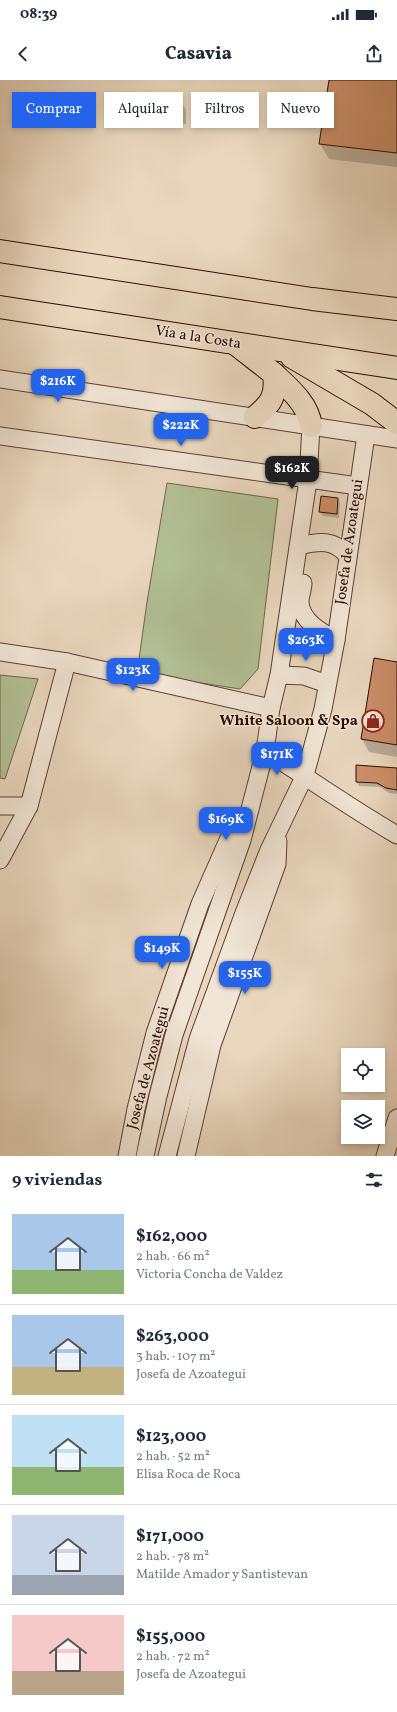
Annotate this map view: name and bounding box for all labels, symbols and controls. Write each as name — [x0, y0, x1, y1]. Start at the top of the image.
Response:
text: 08:39 — [20, 4, 57, 25]
text: Casavia — [165, 42, 232, 67]
icon: back — [12, 43, 34, 65]
icon: share — [363, 43, 385, 65]
chip: Comprar — [12, 92, 96, 128]
chip: Alquilar — [104, 92, 183, 128]
chip: Filtros — [191, 92, 259, 128]
chip: Nuevo — [267, 92, 334, 128]
street label: Vía a la Costa — [154, 321, 242, 355]
pin: $216K — [30, 369, 86, 403]
text: $216K — [40, 373, 76, 391]
pin: $222K — [153, 413, 209, 447]
text: $222K — [163, 417, 199, 435]
pin: $162K — [264, 456, 320, 490]
text: $162K — [274, 460, 310, 478]
street label: Josefa de Azoategui — [331, 478, 369, 606]
pin: $263K — [278, 628, 334, 662]
text: $263K — [287, 632, 325, 650]
pin: $123K — [105, 658, 161, 692]
text: $123K — [115, 662, 151, 680]
shop icon: White Saloon & Spa — [360, 708, 386, 734]
place label: White Saloon & Spa — [219, 711, 358, 732]
pin: $171K — [249, 742, 305, 776]
text: $171K — [260, 746, 294, 764]
pin: $169K — [198, 807, 254, 841]
text: $169K — [208, 811, 244, 829]
pin: $149K — [134, 936, 190, 970]
text: $149K — [144, 940, 180, 958]
pin: $155K — [217, 961, 273, 995]
text: $155K — [228, 965, 262, 983]
street label: Josefa de Azoategui — [122, 1004, 176, 1132]
map controls — [341, 1048, 385, 1144]
button: locate — [341, 1048, 385, 1092]
button: layers — [341, 1100, 385, 1144]
text: 9 viviendas — [12, 1169, 102, 1192]
icon: filters — [363, 1169, 385, 1191]
text: $162,000 — [136, 1225, 207, 1248]
icon: home — [44, 1230, 92, 1278]
text: 2 hab. · 66 m² — [136, 1248, 210, 1266]
text: Victoria Concha de Valdez — [136, 1266, 283, 1284]
text: $263,000 — [136, 1325, 209, 1348]
icon: home — [44, 1331, 92, 1379]
text: 3 hab. · 107 m² — [136, 1348, 215, 1366]
text: Josefa de Azoategui — [136, 1366, 246, 1384]
text: $123,000 — [136, 1425, 206, 1448]
icon: home — [44, 1431, 92, 1479]
text: 2 hab. · 52 m² — [136, 1448, 210, 1466]
text: Elisa Roca de Roca — [136, 1466, 241, 1484]
text: $171,000 — [136, 1525, 204, 1548]
icon: home — [44, 1531, 92, 1579]
text: 2 hab. · 78 m² — [136, 1548, 209, 1566]
text: Matilde Amador y Santistevan — [136, 1566, 308, 1584]
text: $155,000 — [136, 1625, 205, 1648]
icon: home — [44, 1631, 92, 1679]
text: 2 hab. · 72 m² — [136, 1648, 210, 1666]
text: Josefa de Azoategui — [136, 1666, 246, 1684]

